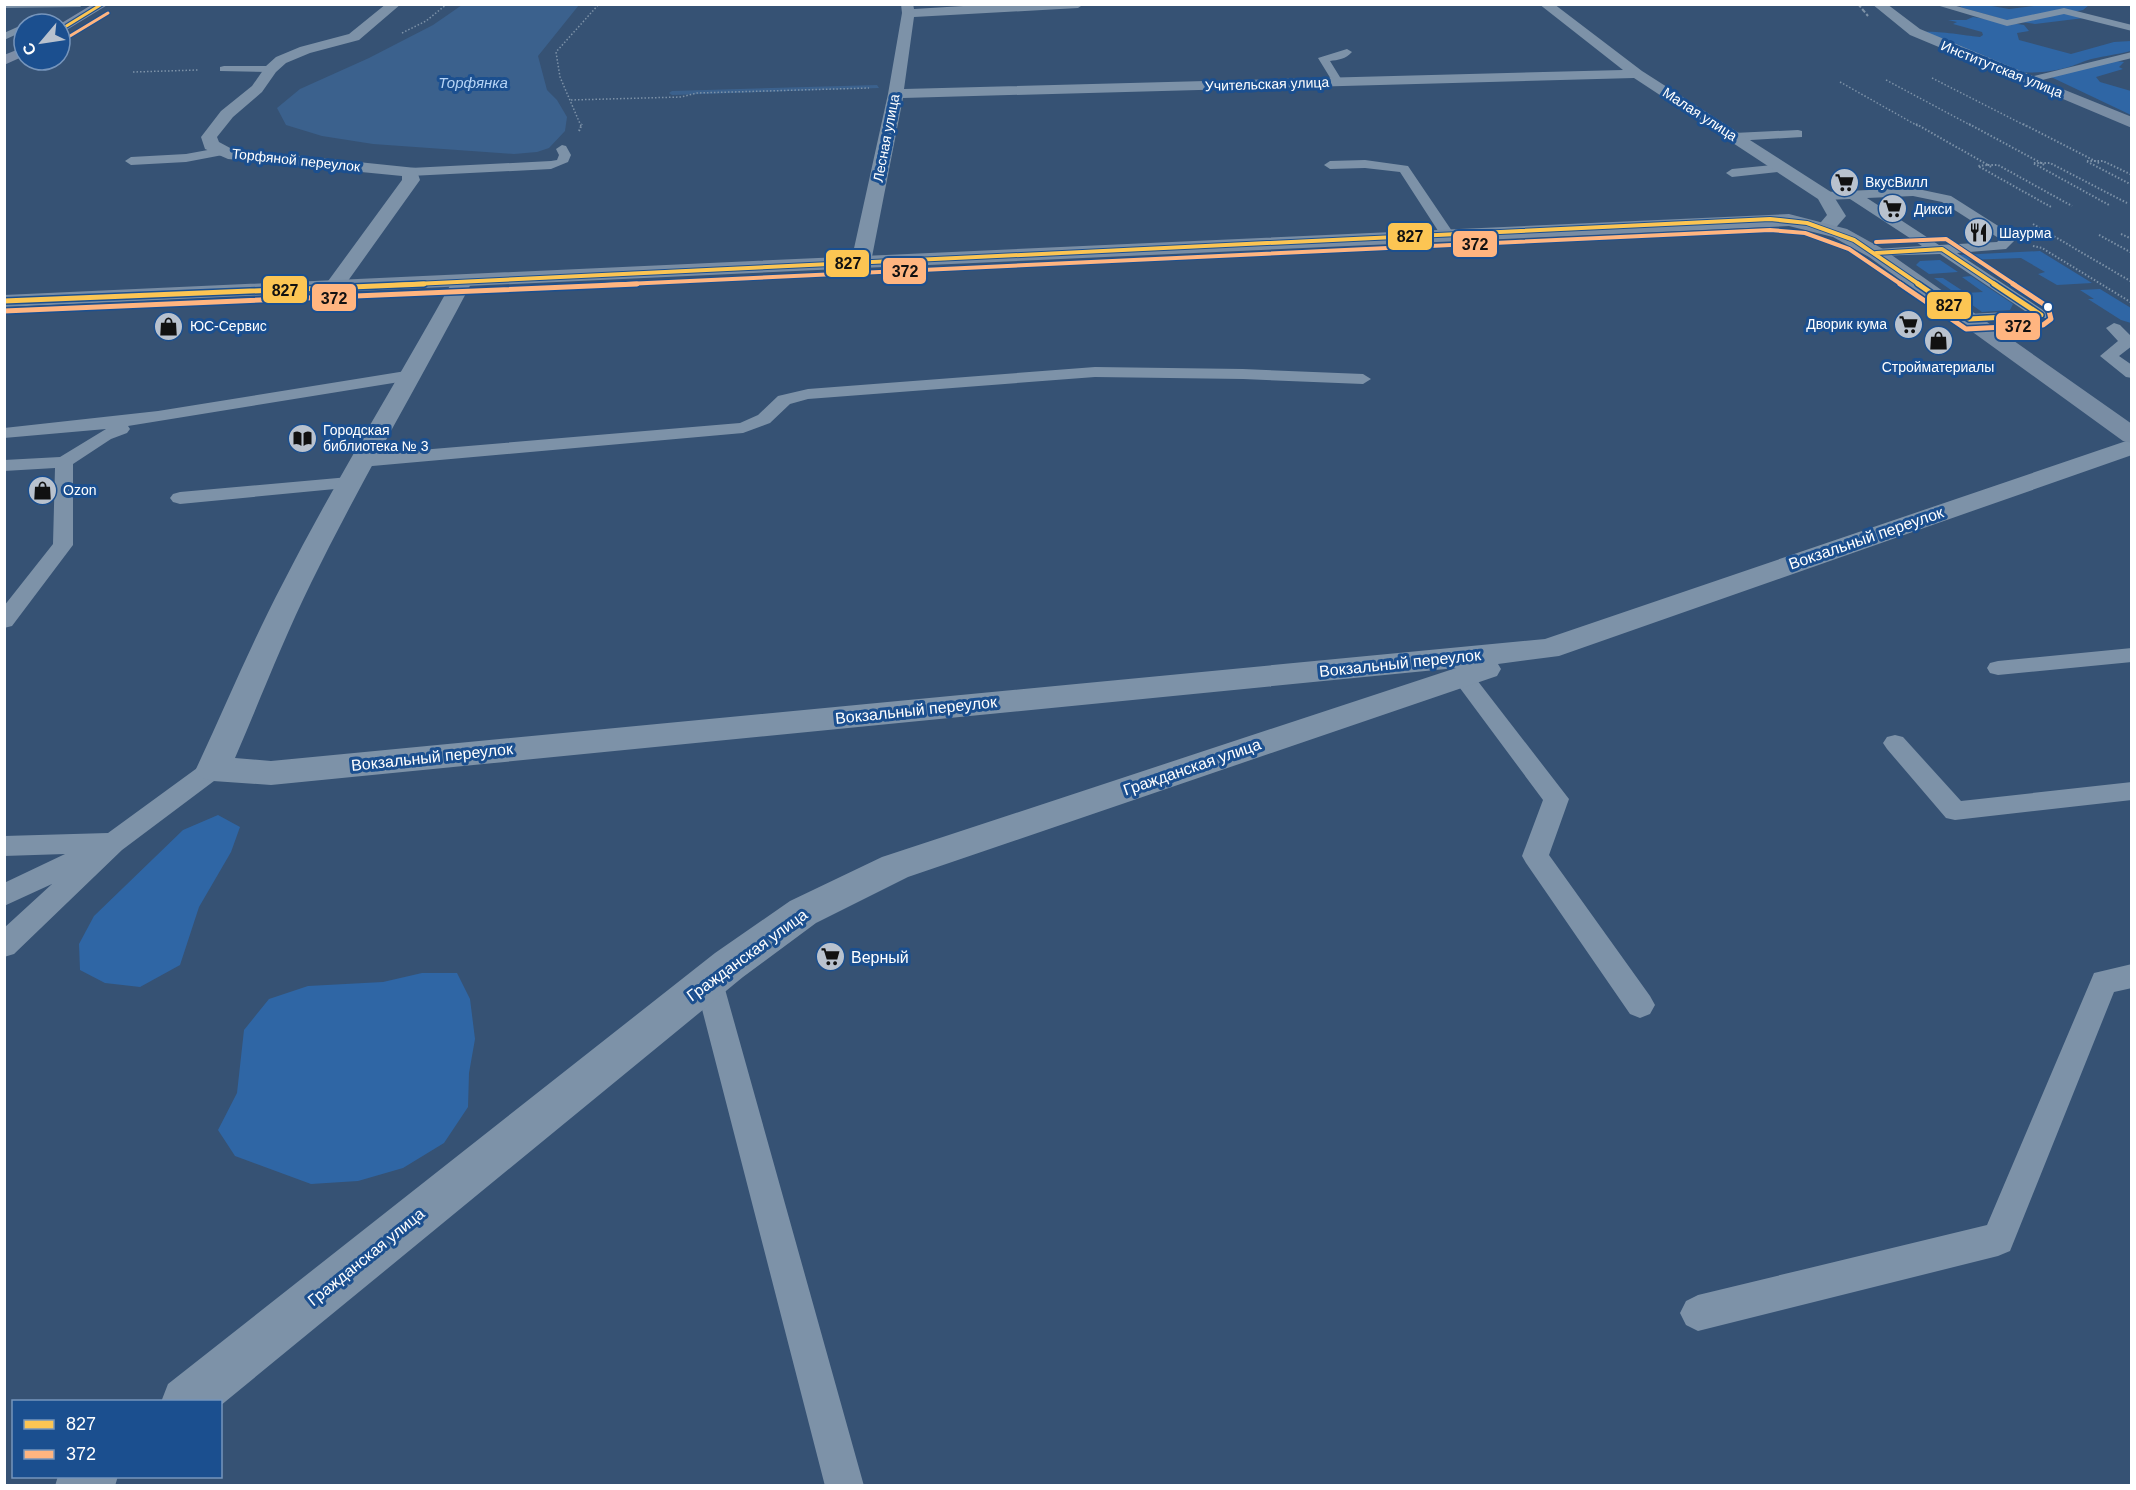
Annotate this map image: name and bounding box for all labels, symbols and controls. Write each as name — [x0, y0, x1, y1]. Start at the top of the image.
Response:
north arrow — [12, 12, 72, 72]
street label: Институтская улица — [1939, 37, 2065, 101]
text: С — [19, 39, 40, 58]
water label: Торфянка — [438, 74, 508, 91]
street label: Учительская улица — [1205, 74, 1330, 94]
street label: Малая улица — [1660, 84, 1740, 144]
street label: Лесная улица — [870, 92, 902, 183]
street label: Торфяной переулок — [231, 145, 362, 175]
supermarket icon: ВкусВилл — [1828, 166, 1860, 198]
place label: ВкусВилл — [1865, 174, 1928, 190]
supermarket icon: Дикси — [1877, 193, 1909, 225]
place label: Дикси — [1914, 201, 1952, 217]
restaurant icon: Шаурма — [1962, 217, 1994, 249]
line badge: 827 — [1387, 222, 1433, 251]
place label: Шаурма — [1999, 225, 2052, 241]
text: 827 — [1397, 228, 1423, 245]
line badge: 372 — [1452, 230, 1498, 258]
text: 372 — [1462, 236, 1488, 253]
line badge: 827 — [825, 249, 870, 278]
text: 827 — [835, 255, 861, 272]
line badge: 372 — [882, 257, 927, 285]
text: 372 — [892, 263, 918, 280]
line badge: 827 — [262, 275, 308, 304]
text: 827 — [272, 282, 298, 299]
line badge: 372 — [311, 283, 357, 312]
text: 372 — [321, 290, 347, 307]
line badge: 827 — [1926, 291, 1972, 320]
text: 827 — [1936, 297, 1962, 314]
unlabelled marker — [2042, 301, 2054, 313]
supermarket icon: Дворик кума — [1892, 308, 1924, 340]
shop icon: ЮС-Сервис — [153, 310, 185, 342]
line badge: 372 — [1995, 312, 2041, 341]
place label: Дворик кума — [1806, 316, 1887, 332]
place label: ЮС-Сервис — [190, 318, 267, 334]
text: 372 — [2005, 318, 2031, 335]
shop icon: Стройматериалы — [1922, 324, 1954, 356]
place label: Стройматериалы — [1882, 359, 1994, 375]
library icon: Городская библиотека № 3 — [286, 422, 318, 454]
place label: Городская библиотека № 3 — [323, 422, 429, 454]
shop icon: Ozon — [26, 474, 58, 506]
place label: Ozon — [63, 482, 96, 498]
street label: Вокзальный переулок — [1786, 503, 1947, 573]
street label: Вокзальный переулок — [1318, 646, 1483, 680]
street label: Вокзальный переулок — [834, 693, 999, 727]
street label: Гражданская улица — [1121, 735, 1263, 799]
street label: Вокзальный переулок — [350, 740, 515, 774]
street label: Гражданская улица — [683, 906, 811, 1004]
supermarket icon: Верный — [814, 941, 846, 973]
place label: Верный — [851, 949, 909, 966]
street label: Гражданская улица — [304, 1205, 428, 1309]
legend — [12, 1400, 222, 1478]
text: 827 — [66, 1414, 96, 1434]
text: 372 — [66, 1444, 96, 1464]

